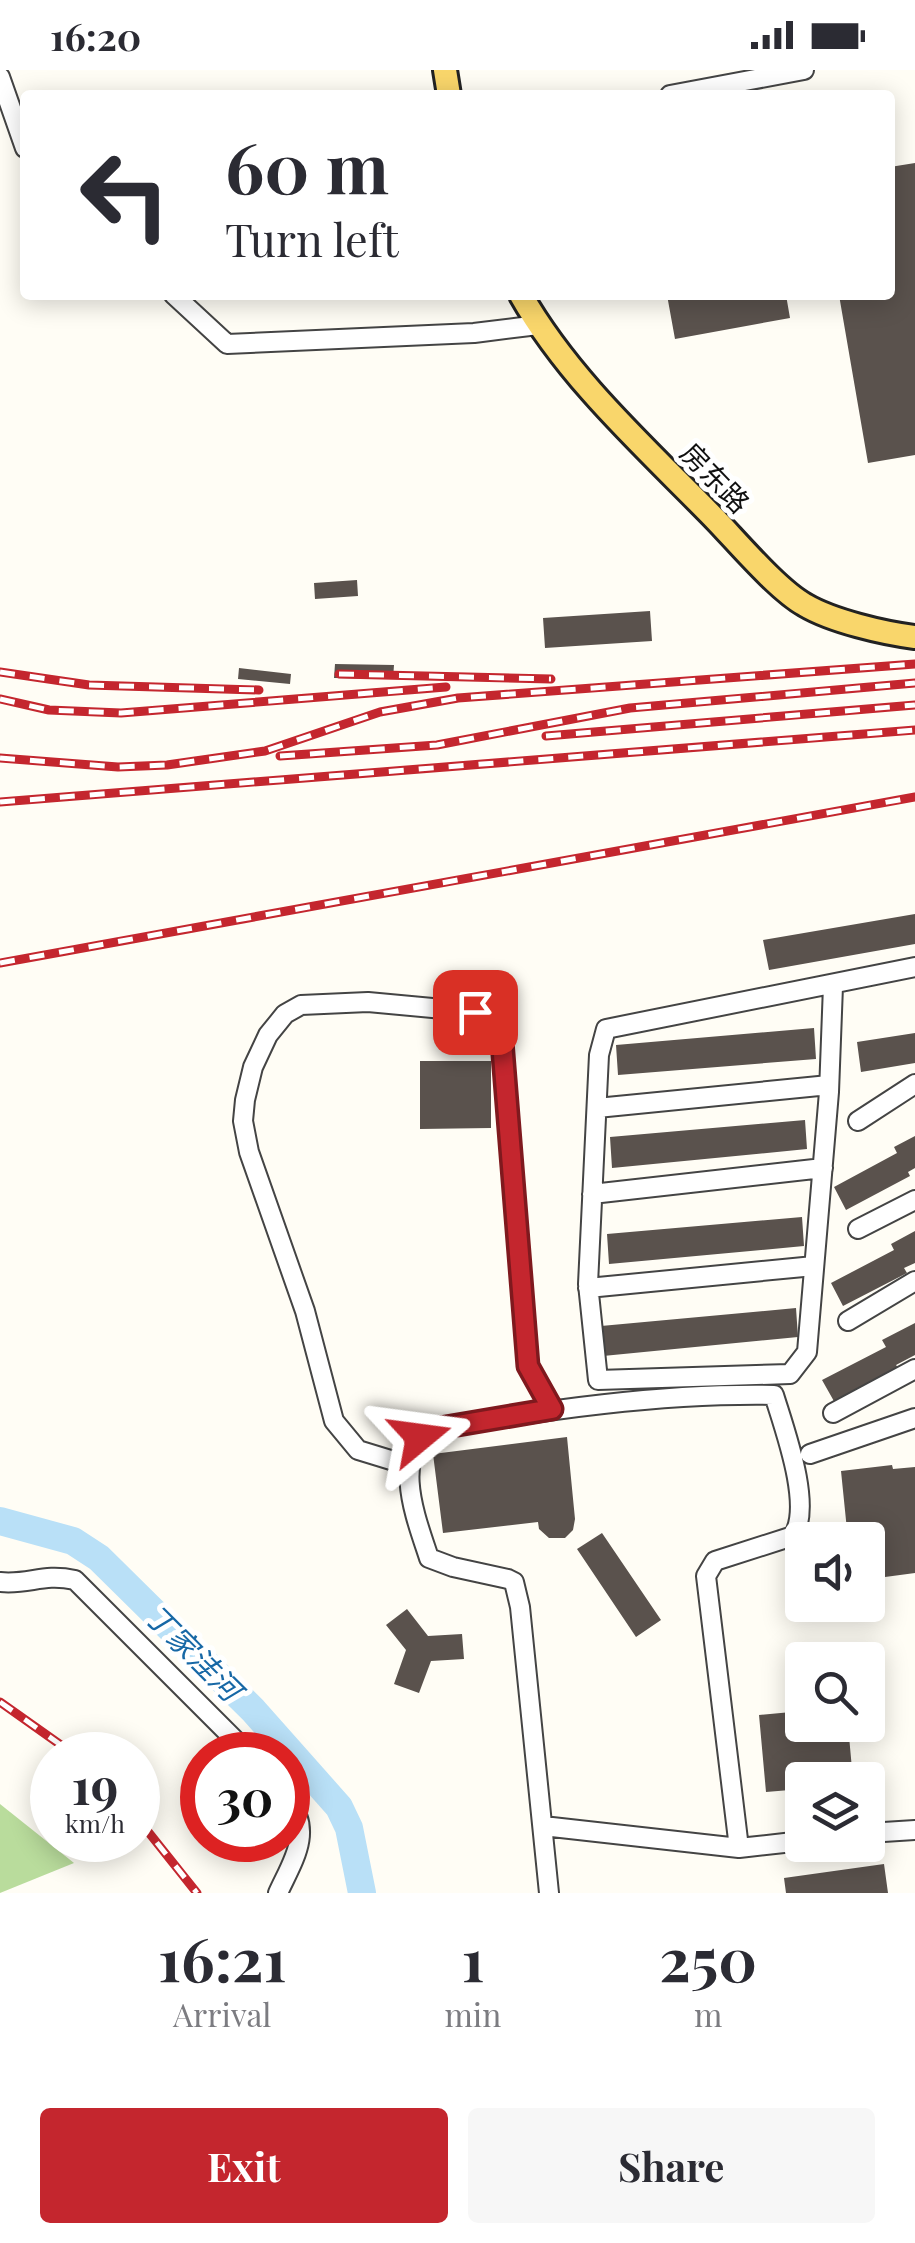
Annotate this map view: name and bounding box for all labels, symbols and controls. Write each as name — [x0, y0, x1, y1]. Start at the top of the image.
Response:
text: 16:20 — [50, 10, 141, 61]
text: 60 m — [225, 118, 389, 212]
icon: left — [60, 130, 190, 260]
text: Turn left — [225, 208, 399, 268]
street label: 房东路 — [674, 434, 758, 520]
pin — [433, 970, 518, 1055]
icon: arrive — [448, 985, 503, 1040]
position arrow — [368, 1385, 472, 1489]
map controls — [785, 1522, 885, 1862]
button: sound — [785, 1522, 885, 1622]
water label: 丁家洼河 — [137, 1595, 254, 1712]
button: search — [785, 1642, 885, 1742]
speed limit sign: 30 — [180, 1732, 310, 1862]
text: 19 — [72, 1751, 118, 1818]
button: layers — [785, 1762, 885, 1862]
text: km/h — [65, 1806, 125, 1839]
text: 16:21 — [158, 1917, 286, 1997]
text: 1 — [461, 1917, 484, 1997]
text: 250 — [659, 1917, 757, 1997]
text: Arrival — [173, 1992, 272, 2035]
text: min — [444, 1992, 501, 2035]
text: m — [694, 1992, 722, 2035]
button: Exit — [40, 2108, 448, 2223]
button: Share — [468, 2108, 875, 2223]

